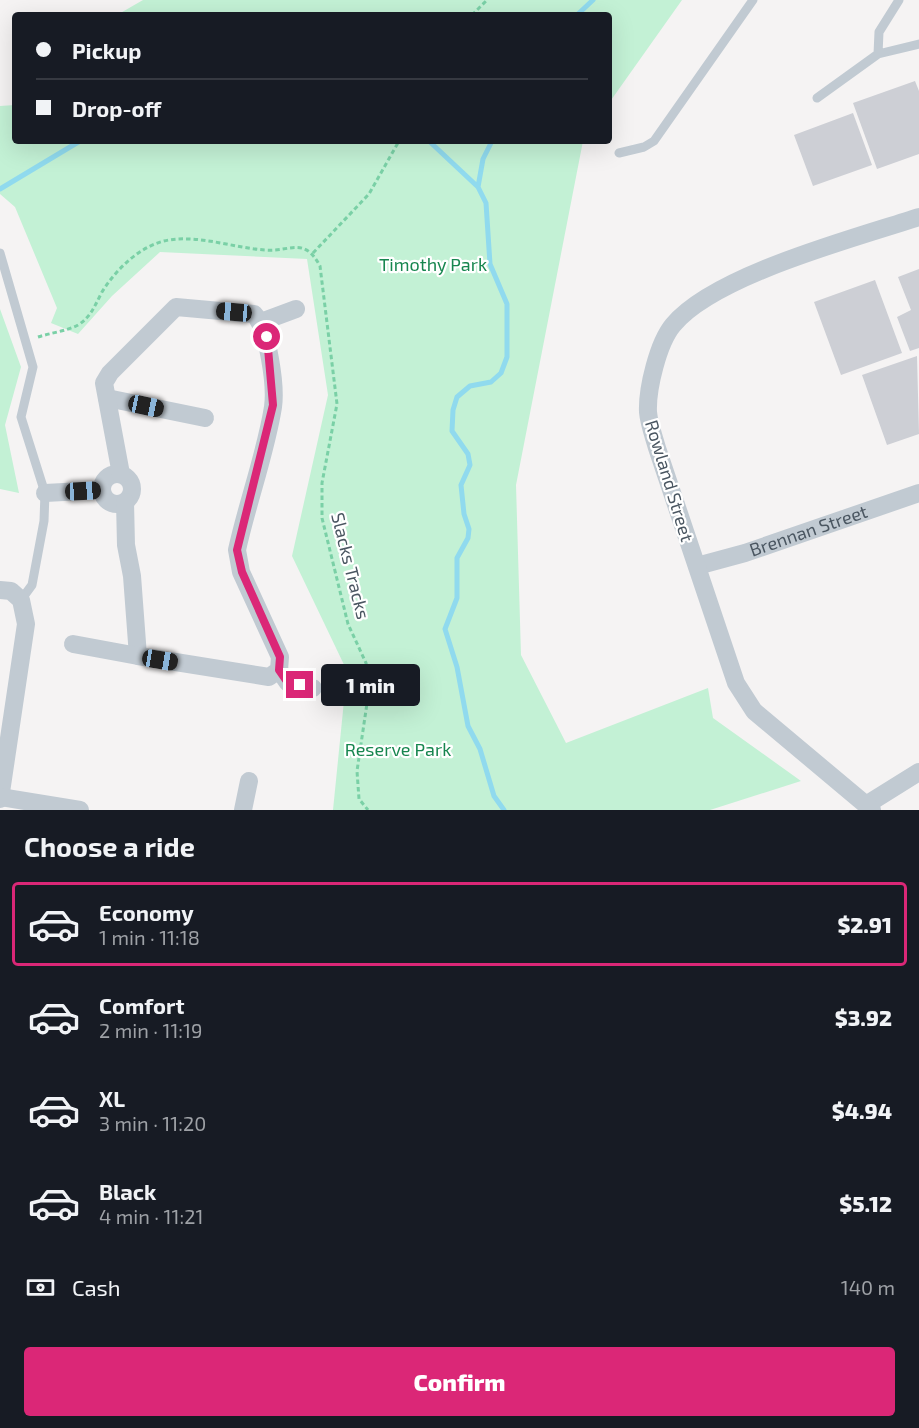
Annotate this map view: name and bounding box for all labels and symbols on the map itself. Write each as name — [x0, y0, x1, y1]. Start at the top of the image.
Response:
park label: Timothy Park — [379, 253, 487, 275]
car — [215, 301, 253, 323]
route start — [253, 323, 280, 350]
car — [127, 393, 165, 419]
street label: Rowland Street — [641, 417, 699, 544]
car — [65, 481, 101, 501]
street label: Brennan Street — [746, 500, 870, 561]
street label: Slacks Tracks — [327, 510, 375, 621]
car — [141, 648, 179, 672]
callout: 1 min — [321, 664, 420, 706]
route end — [286, 671, 313, 698]
park label: Reserve Park — [345, 738, 451, 760]

